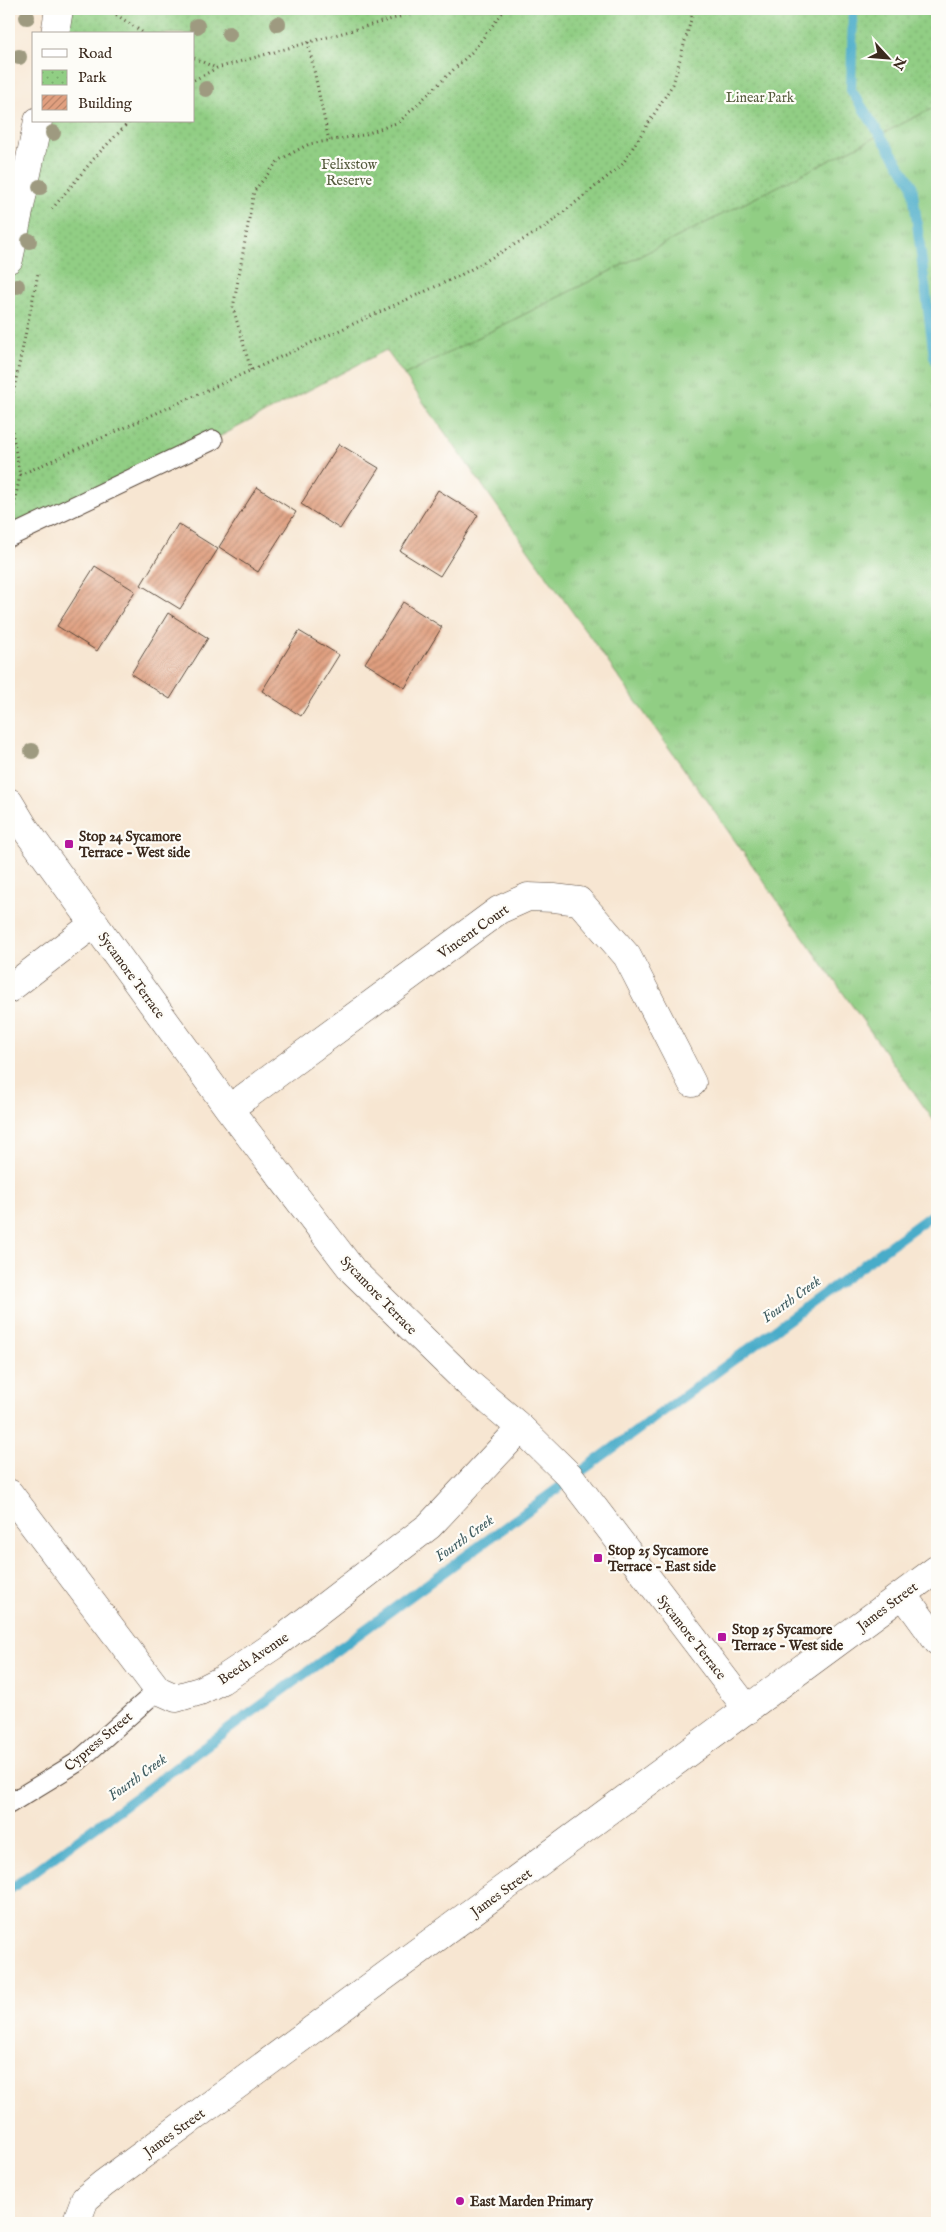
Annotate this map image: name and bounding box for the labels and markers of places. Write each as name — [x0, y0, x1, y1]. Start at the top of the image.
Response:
place label: Stop 24 Sycamore Terrace - West side — [78, 828, 191, 862]
marker: Stop 24 Sycamore Terrace - West side — [63, 838, 75, 850]
place label: Stop 25 Sycamore Terrace - East side — [607, 1542, 716, 1576]
marker: Stop 25 Sycamore Terrace - East side — [592, 1552, 604, 1564]
place label: Stop 25 Sycamore Terrace - West side — [731, 1621, 844, 1655]
marker: Stop 25 Sycamore Terrace - West side — [716, 1631, 728, 1643]
place label: East Marden Primary — [470, 2193, 594, 2211]
marker: East Marden Primary — [454, 2195, 466, 2207]

